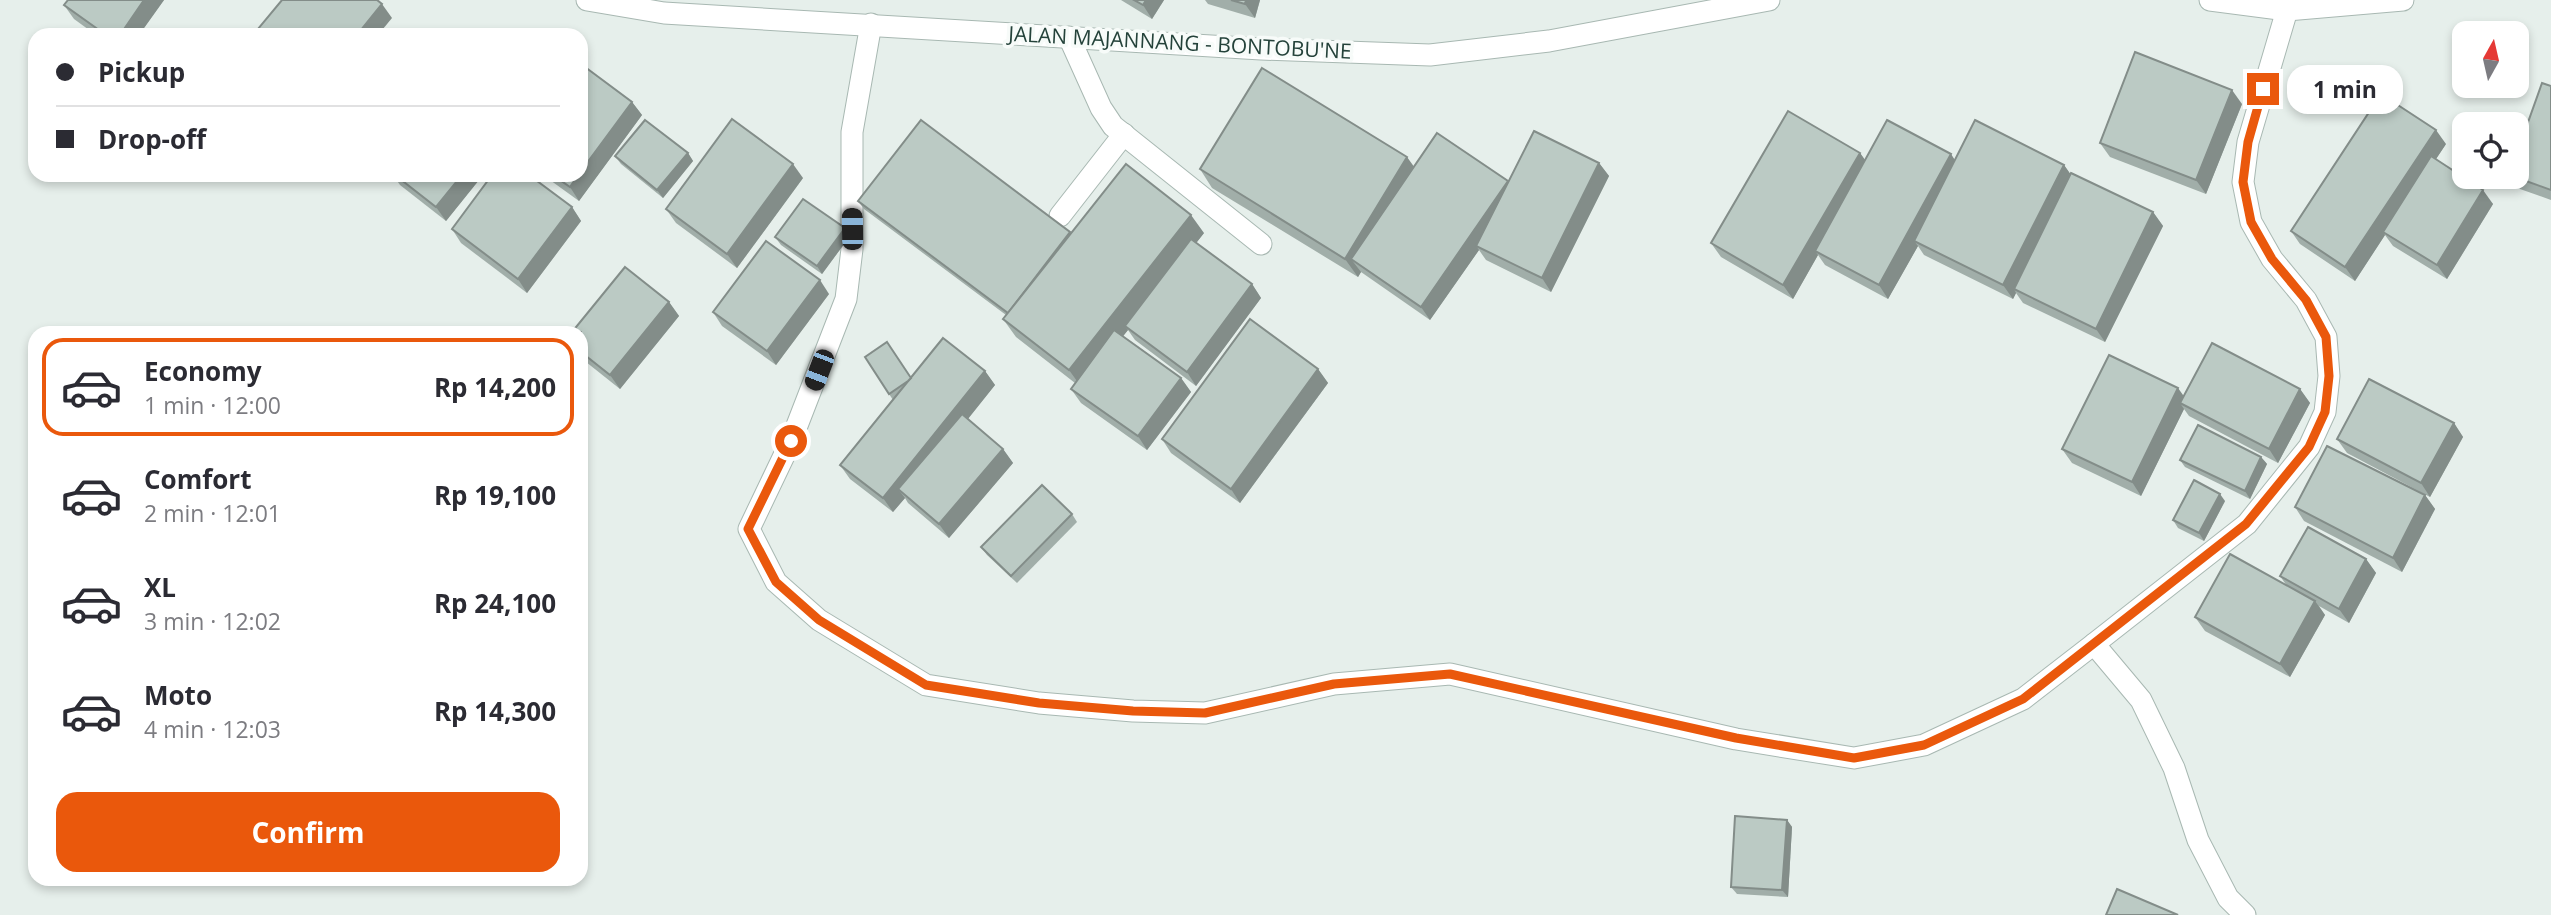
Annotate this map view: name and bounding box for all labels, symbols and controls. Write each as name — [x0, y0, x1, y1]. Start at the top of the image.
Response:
street label: JALAN MAJANNANG - BONTOBU'NE — [1006, 19, 1352, 65]
north arrow — [2452, 21, 2529, 98]
map controls — [2452, 21, 2529, 189]
text: Pickup — [98, 54, 185, 90]
callout: 1 min — [2288, 64, 2403, 114]
route end — [2247, 73, 2279, 105]
text: 1 min — [2313, 73, 2377, 105]
button: locate — [2452, 112, 2529, 189]
text: Drop-off — [98, 121, 206, 157]
car — [842, 208, 863, 250]
car — [802, 347, 837, 393]
text: Economy — [144, 353, 262, 389]
icon: car — [60, 356, 123, 419]
text: Rp 14,200 — [434, 369, 556, 405]
text: 1 min · 12:00 — [144, 389, 281, 421]
route start — [775, 425, 807, 457]
text: Comfort — [144, 461, 251, 497]
icon: car — [60, 464, 123, 527]
text: Rp 19,100 — [434, 477, 556, 513]
text: 2 min · 12:01 — [144, 497, 281, 529]
text: XL — [144, 569, 176, 605]
icon: car — [60, 572, 123, 635]
text: Rp 24,100 — [434, 585, 556, 621]
text: 3 min · 12:02 — [144, 605, 281, 637]
text: Moto — [144, 677, 212, 713]
icon: car — [60, 680, 123, 743]
text: Rp 14,300 — [434, 693, 556, 729]
text: 4 min · 12:03 — [144, 713, 281, 745]
button: Confirm — [56, 792, 560, 872]

